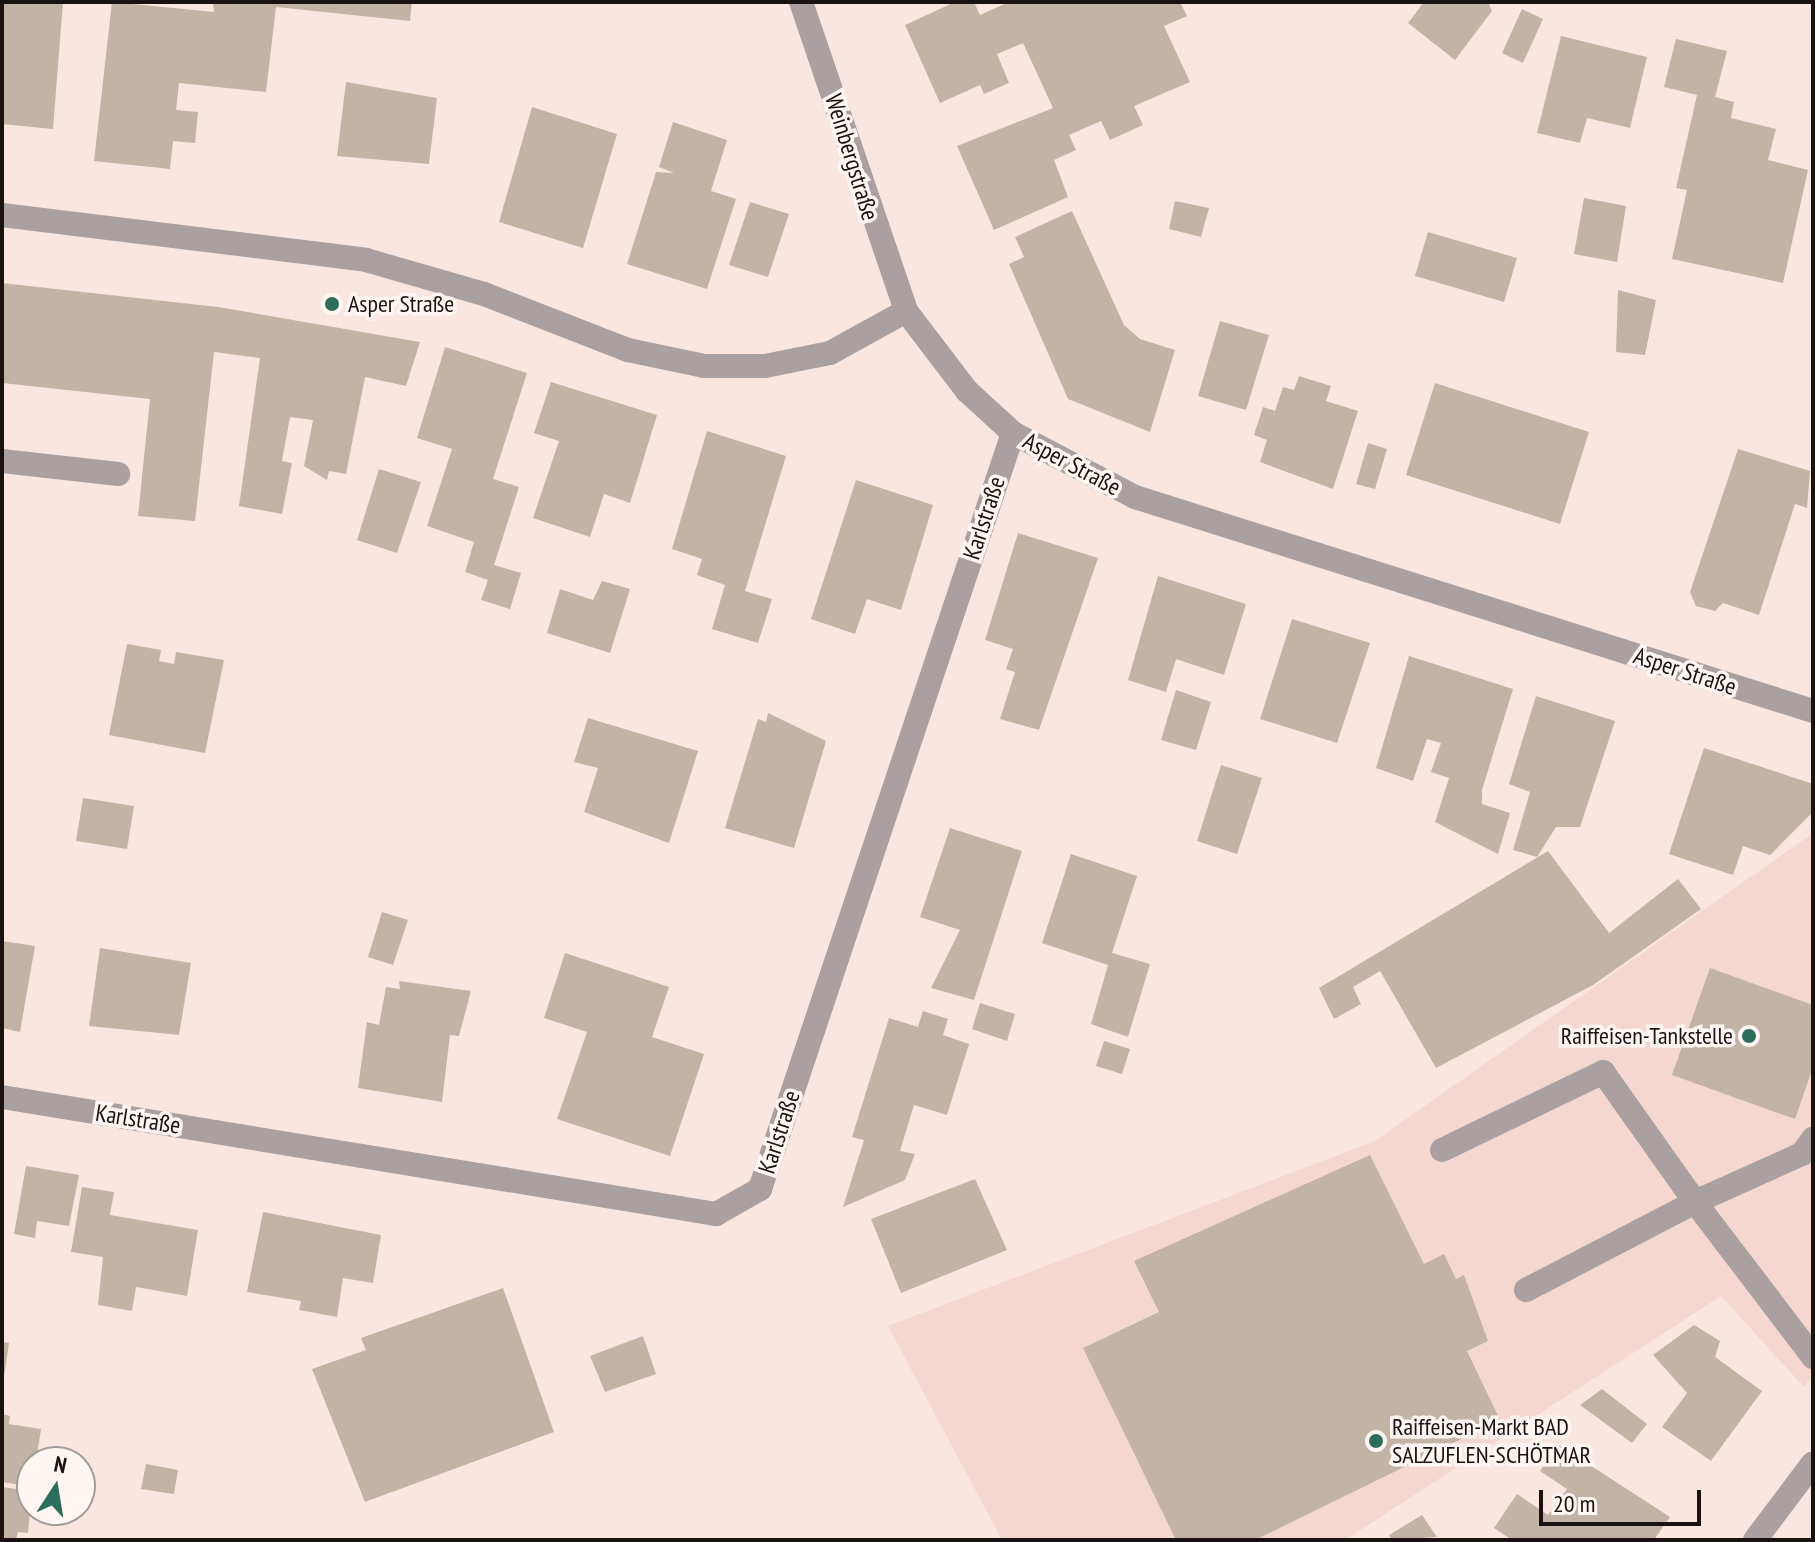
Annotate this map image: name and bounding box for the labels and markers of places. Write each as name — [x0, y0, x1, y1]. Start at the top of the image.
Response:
place label: Asper Straße — [348, 290, 454, 318]
marker: Asper Straße — [323, 295, 341, 313]
place label: Raiffeisen-Tankstelle — [1561, 1022, 1733, 1050]
marker: Raiffeisen-Tankstelle — [1740, 1027, 1758, 1045]
place label: Raiffeisen-Markt BAD SALZUFLEN-SCHÖTMAR — [1392, 1413, 1591, 1469]
marker: Raiffeisen-Markt BAD SALZUFLEN-SCHÖTMAR — [1367, 1432, 1385, 1450]

